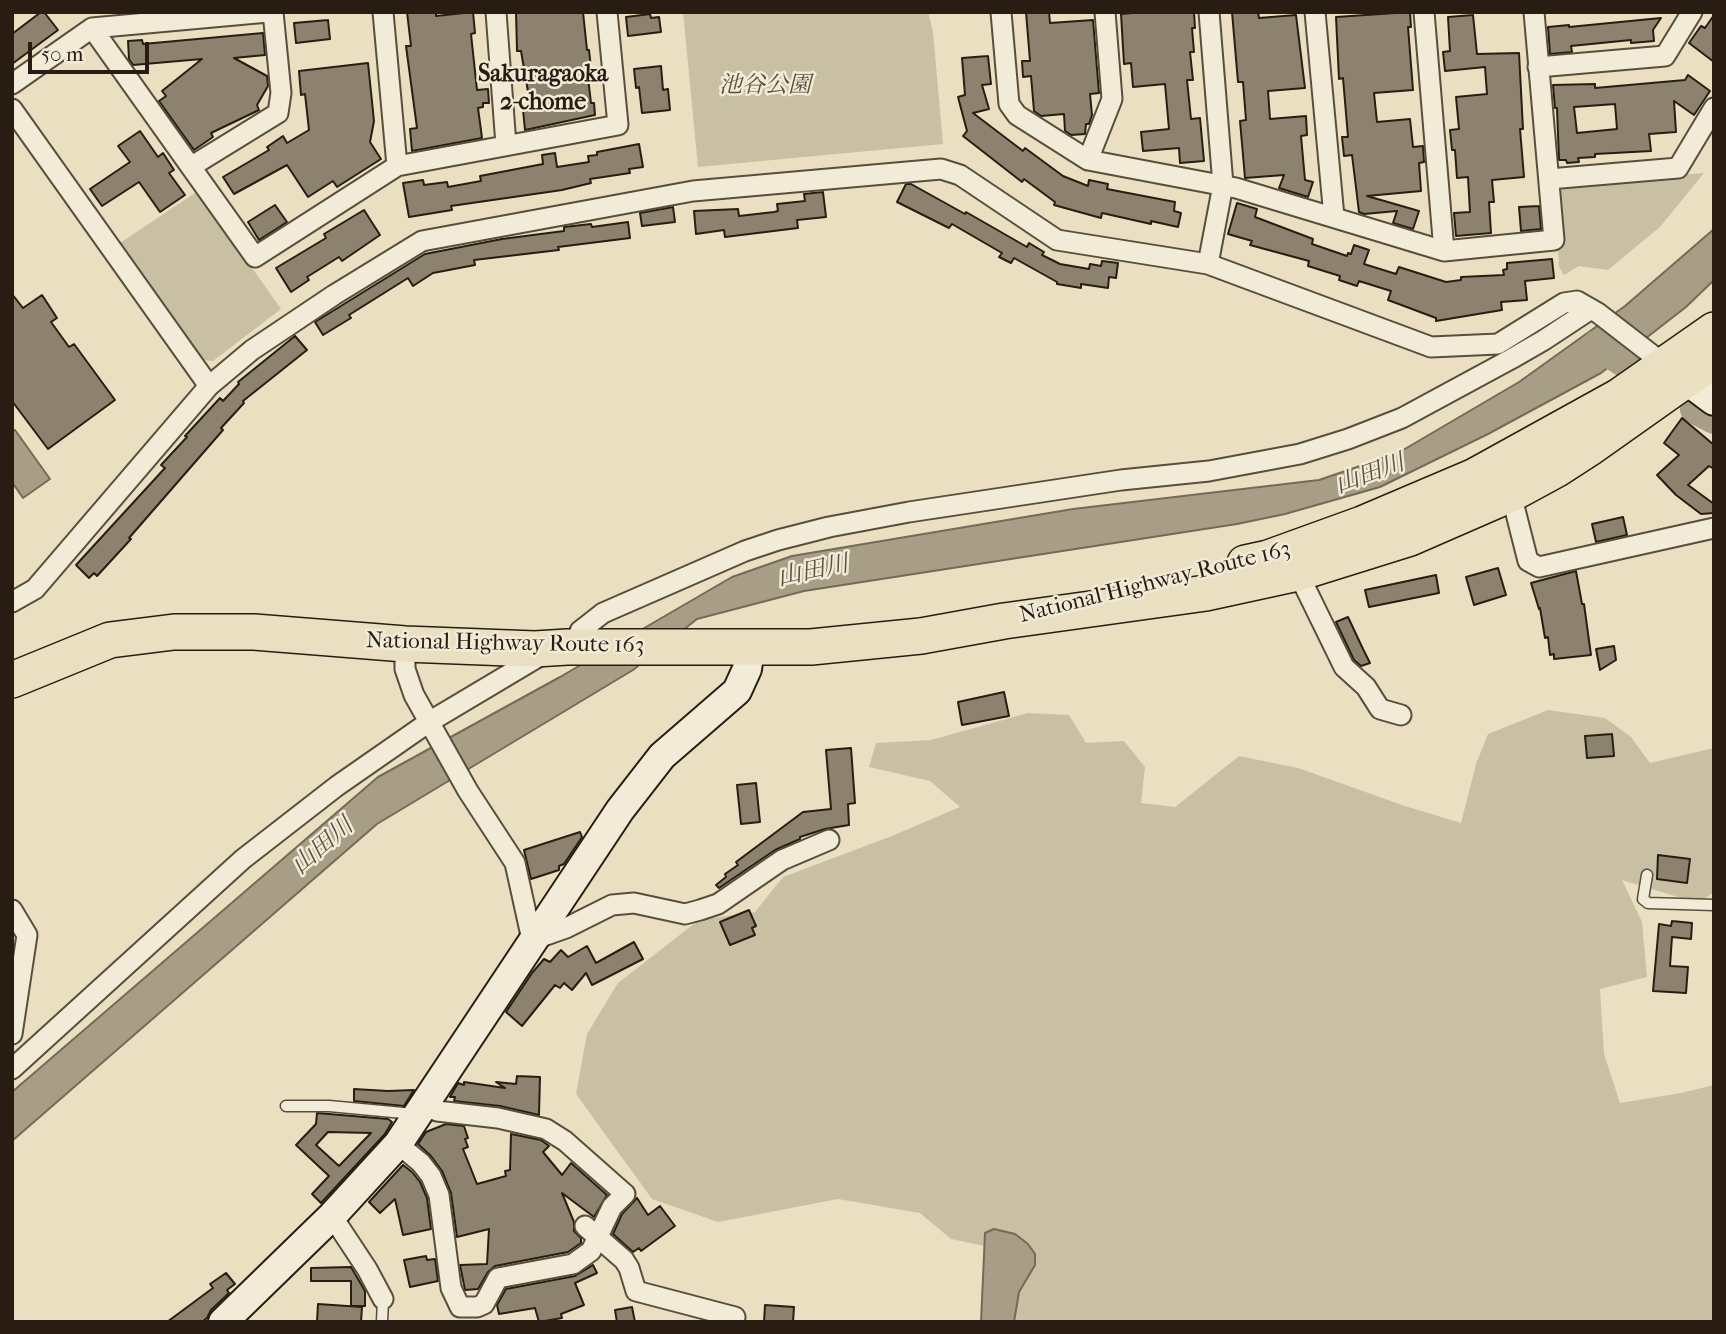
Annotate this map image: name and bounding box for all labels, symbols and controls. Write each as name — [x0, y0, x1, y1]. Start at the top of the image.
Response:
scale bar — [32, 28, 152, 72]
text: 50 m — [41, 42, 84, 66]
district label: Sakuragaoka 2-chome — [478, 61, 608, 117]
park label: 池谷公園 — [719, 72, 811, 100]
water label: 山田川 — [1331, 449, 1409, 501]
street label: National Highway Route 163 — [1017, 536, 1293, 630]
water label: 山田川 — [775, 550, 851, 594]
street label: National Highway Route 163 — [366, 628, 644, 660]
water label: 山田川 — [286, 813, 360, 881]

